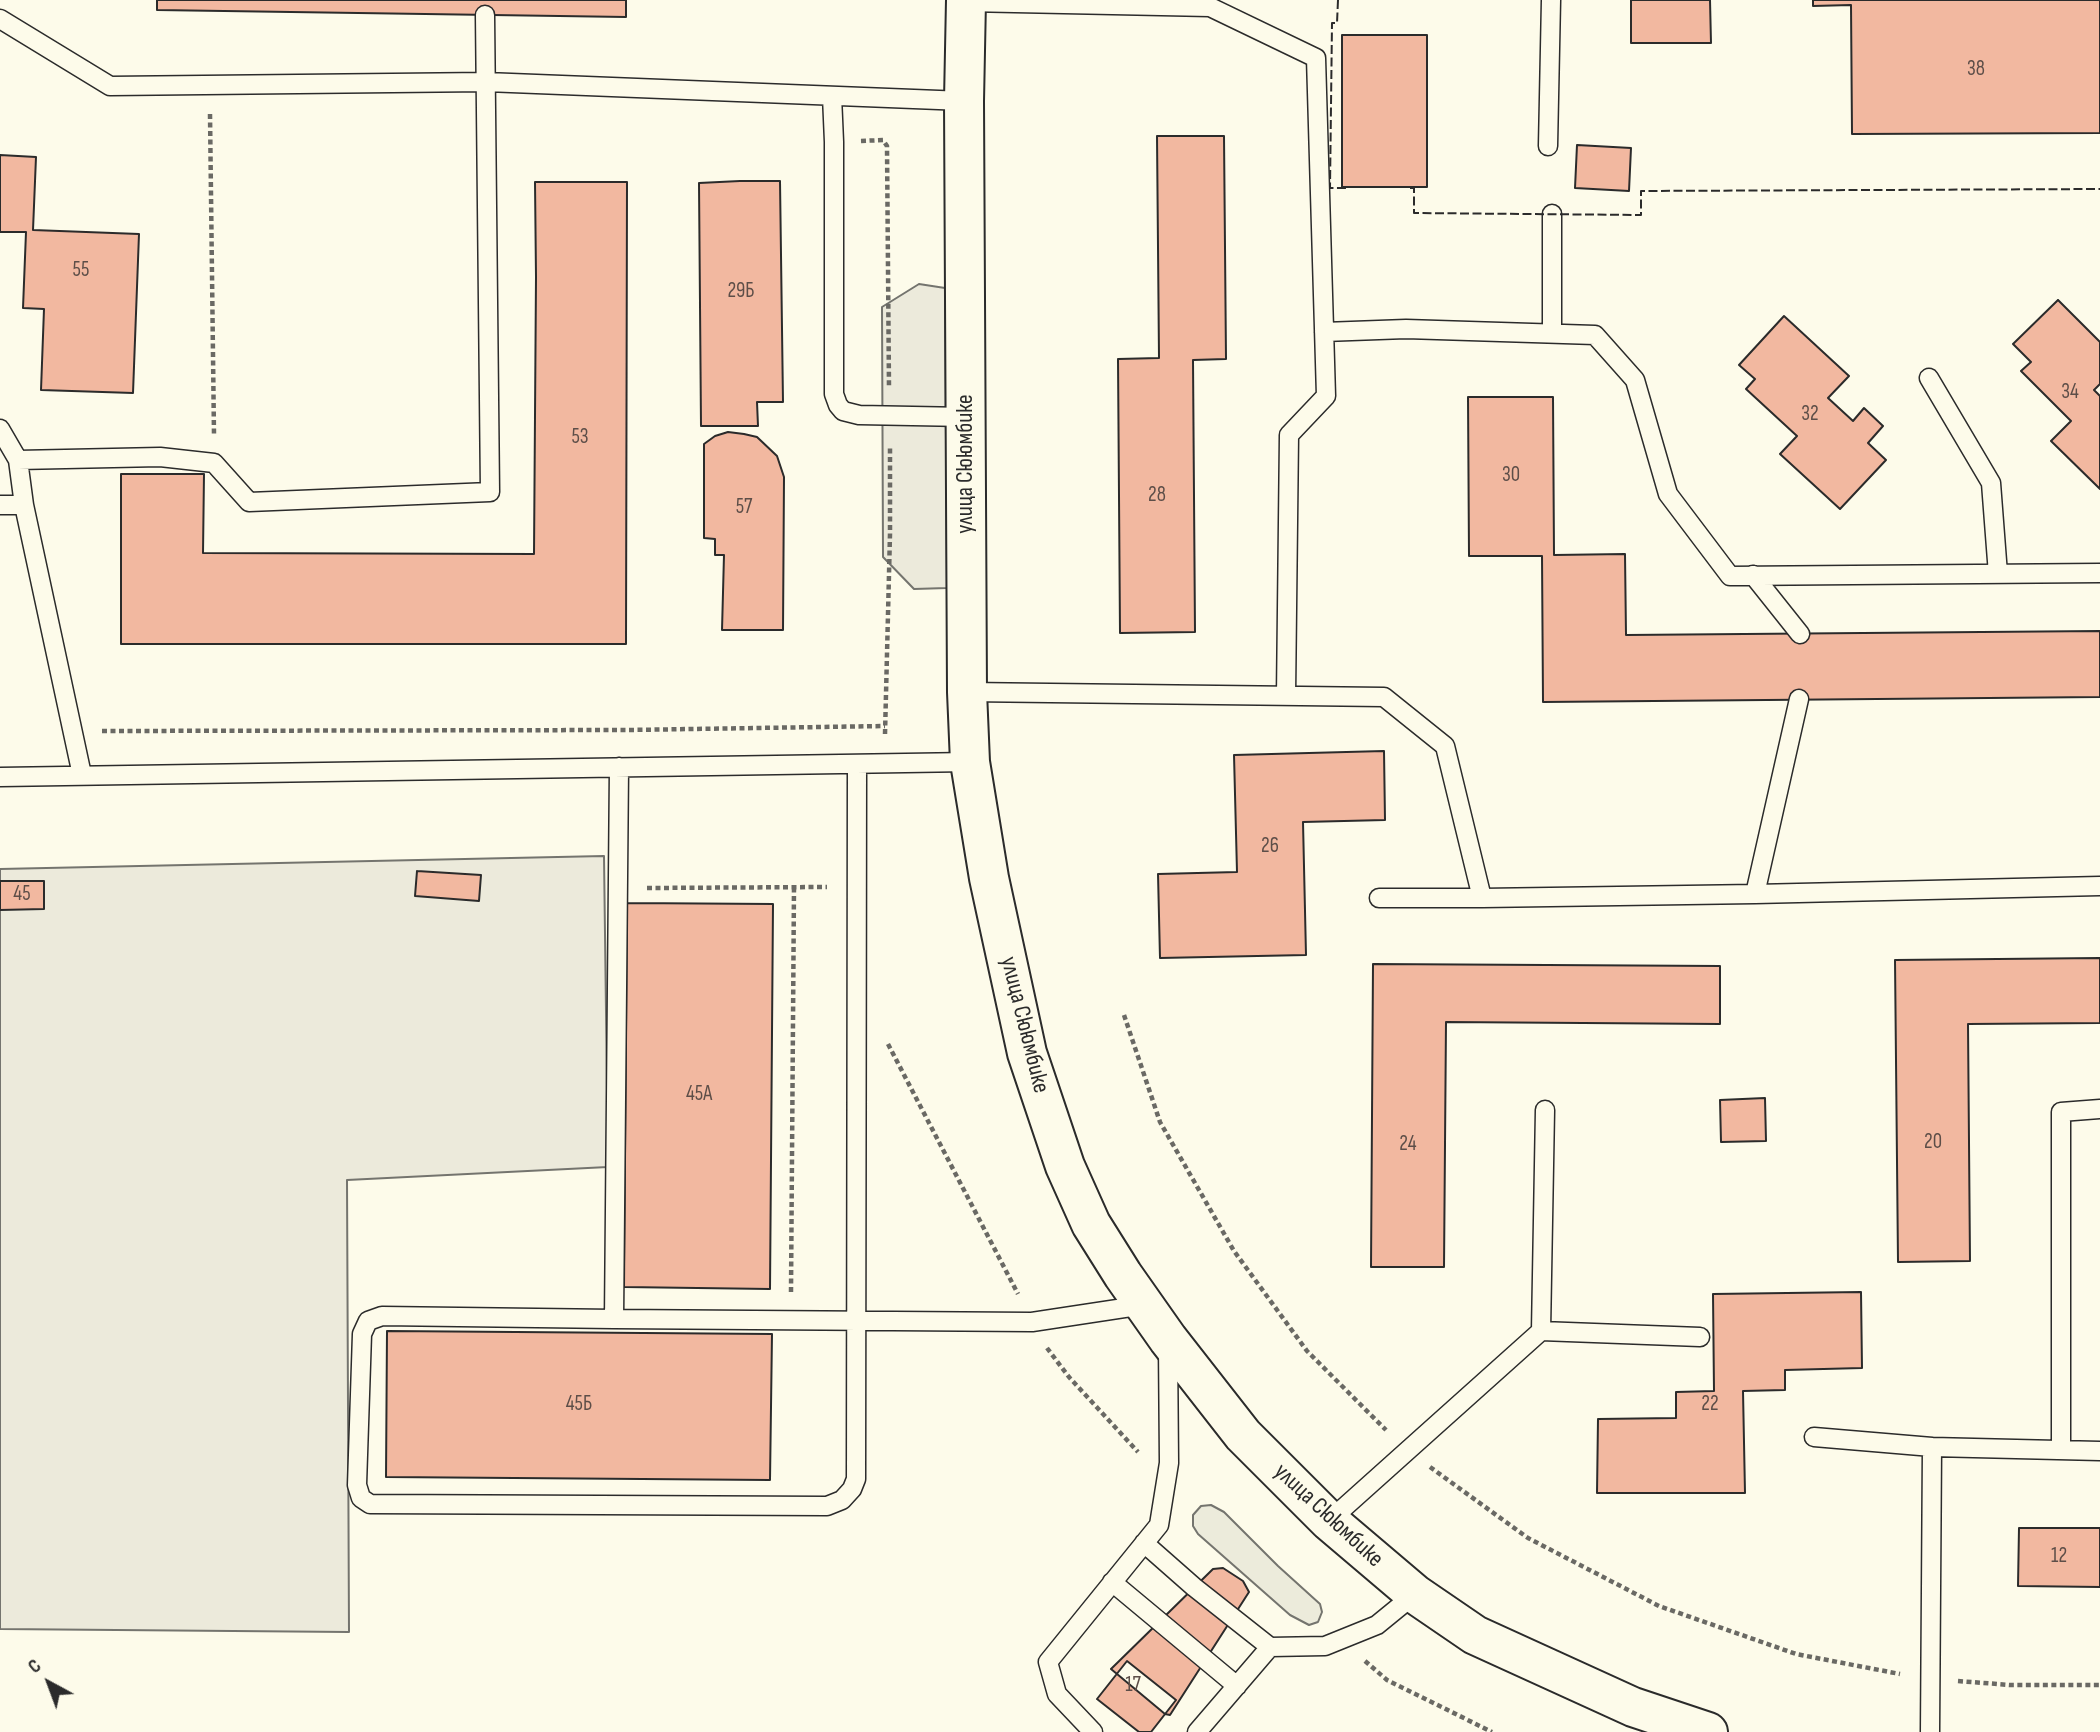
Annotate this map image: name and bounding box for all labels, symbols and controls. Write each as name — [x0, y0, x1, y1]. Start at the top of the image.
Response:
house number: 38 — [1967, 57, 1985, 83]
house number: 55 — [73, 258, 89, 284]
house number: 29Б — [727, 279, 755, 305]
house number: 34 — [2061, 380, 2079, 406]
street label: улица Сююмбике — [952, 394, 980, 534]
house number: 32 — [1801, 402, 1819, 428]
house number: 53 — [571, 425, 589, 451]
house number: 30 — [1502, 463, 1520, 489]
house number: 28 — [1148, 483, 1166, 509]
house number: 57 — [736, 495, 752, 521]
house number: 26 — [1261, 834, 1279, 860]
house number: 45 — [13, 882, 31, 908]
street label: улица Сююмбике — [993, 954, 1055, 1096]
house number: 45А — [686, 1082, 712, 1108]
house number: 20 — [1924, 1130, 1942, 1156]
house number: 24 — [1399, 1132, 1417, 1158]
house number: 45Б — [566, 1392, 592, 1418]
house number: 22 — [1701, 1392, 1719, 1418]
street label: улица Сююмбике — [1267, 1458, 1389, 1574]
house number: 12 — [2051, 1544, 2067, 1570]
north arrow — [14, 1648, 84, 1718]
text: С — [24, 1655, 46, 1679]
house number: 17 — [1125, 1673, 1141, 1699]

